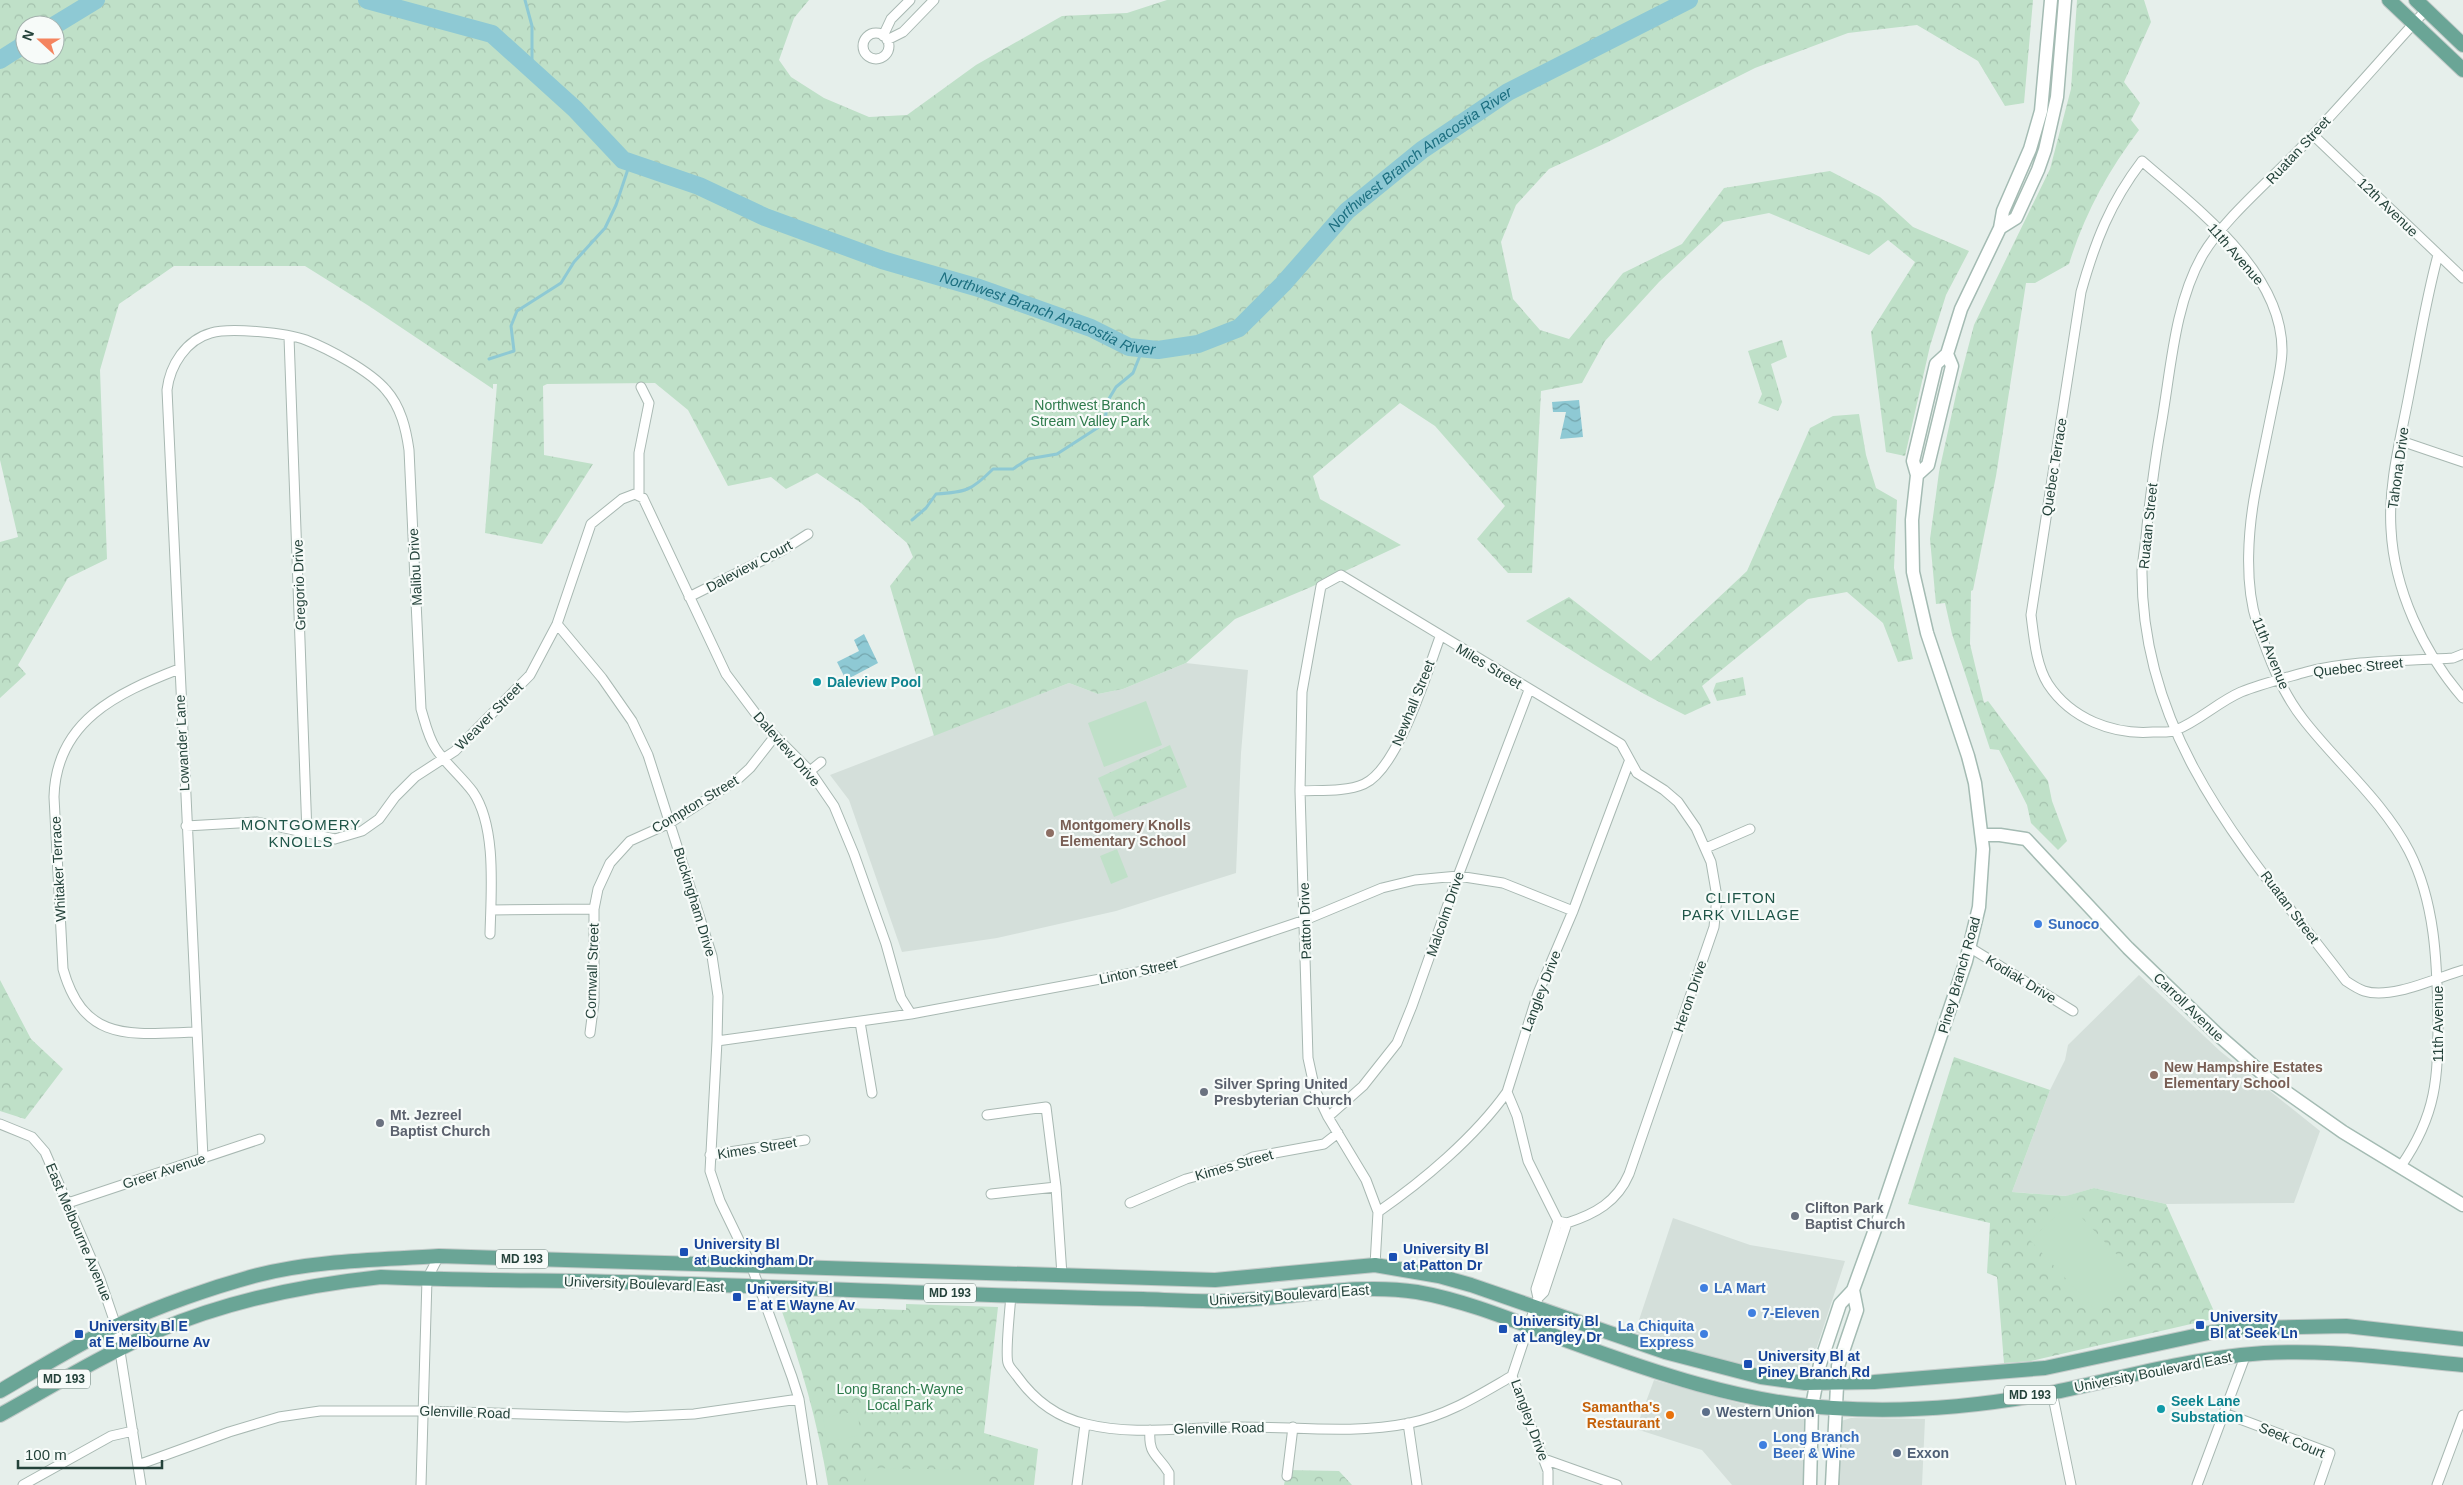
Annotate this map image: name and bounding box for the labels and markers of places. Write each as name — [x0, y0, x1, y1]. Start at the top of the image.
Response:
place label: Daleview Pool — [827, 674, 921, 690]
marker: Daleview Pool — [811, 676, 823, 688]
place label: Montgomery Knolls Elementary School — [1060, 817, 1191, 849]
marker: Montgomery Knolls Elementary School — [1044, 827, 1056, 839]
place label: Sunoco — [2048, 916, 2099, 932]
marker: Sunoco — [2032, 918, 2044, 930]
place label: New Hampshire Estates Elementary School — [2164, 1059, 2323, 1091]
marker: New Hampshire Estates Elementary School — [2148, 1069, 2160, 1081]
place label: Silver Spring United Presbyterian Church — [1214, 1076, 1352, 1108]
marker: Silver Spring United Presbyterian Church — [1198, 1086, 1210, 1098]
place label: Mt. Jezreel Baptist Church — [390, 1107, 490, 1139]
marker: Mt. Jezreel Baptist Church — [374, 1117, 386, 1129]
place label: Clifton Park Baptist Church — [1805, 1200, 1905, 1232]
marker: Clifton Park Baptist Church — [1789, 1210, 1801, 1222]
place label: University Bl at Buckingham Dr — [694, 1236, 814, 1268]
place label: University Bl at Patton Dr — [1403, 1241, 1489, 1273]
marker: University Bl at Buckingham Dr — [678, 1246, 690, 1258]
marker: University Bl at Patton Dr — [1387, 1251, 1399, 1263]
place label: LA Mart — [1714, 1280, 1766, 1296]
place label: University Bl E at E Wayne Av — [747, 1281, 855, 1313]
marker: LA Mart — [1698, 1282, 1710, 1294]
marker: University Bl E at E Wayne Av — [731, 1291, 743, 1303]
place label: 7-Eleven — [1762, 1305, 1820, 1321]
marker: 7-Eleven — [1746, 1307, 1758, 1319]
place label: University Bl at Seek Ln — [2210, 1309, 2298, 1341]
place label: University Bl at Langley Dr — [1513, 1313, 1602, 1345]
place label: University Bl E at E Melbourne Av — [89, 1318, 210, 1350]
place label: La Chiquita Express — [1618, 1318, 1694, 1350]
marker: University Bl at Seek Ln — [2194, 1319, 2206, 1331]
marker: University Bl at Langley Dr — [1497, 1323, 1509, 1335]
marker: University Bl E at E Melbourne Av — [73, 1328, 85, 1340]
marker: La Chiquita Express — [1698, 1328, 1710, 1340]
place label: University Bl at Piney Branch Rd — [1758, 1348, 1870, 1380]
marker: University Bl at Piney Branch Rd — [1742, 1358, 1754, 1370]
place label: Seek Lane Substation — [2171, 1393, 2243, 1425]
place label: Samantha's Restaurant — [1582, 1399, 1660, 1431]
marker: Seek Lane Substation — [2155, 1403, 2167, 1415]
place label: Western Union — [1716, 1404, 1815, 1420]
marker: Western Union — [1700, 1406, 1712, 1418]
marker: Samantha's Restaurant — [1664, 1409, 1676, 1421]
place label: Long Branch Beer & Wine — [1773, 1429, 1859, 1461]
marker: Long Branch Beer & Wine — [1757, 1439, 1769, 1451]
place label: Exxon — [1907, 1445, 1949, 1461]
marker: Exxon — [1891, 1447, 1903, 1459]

